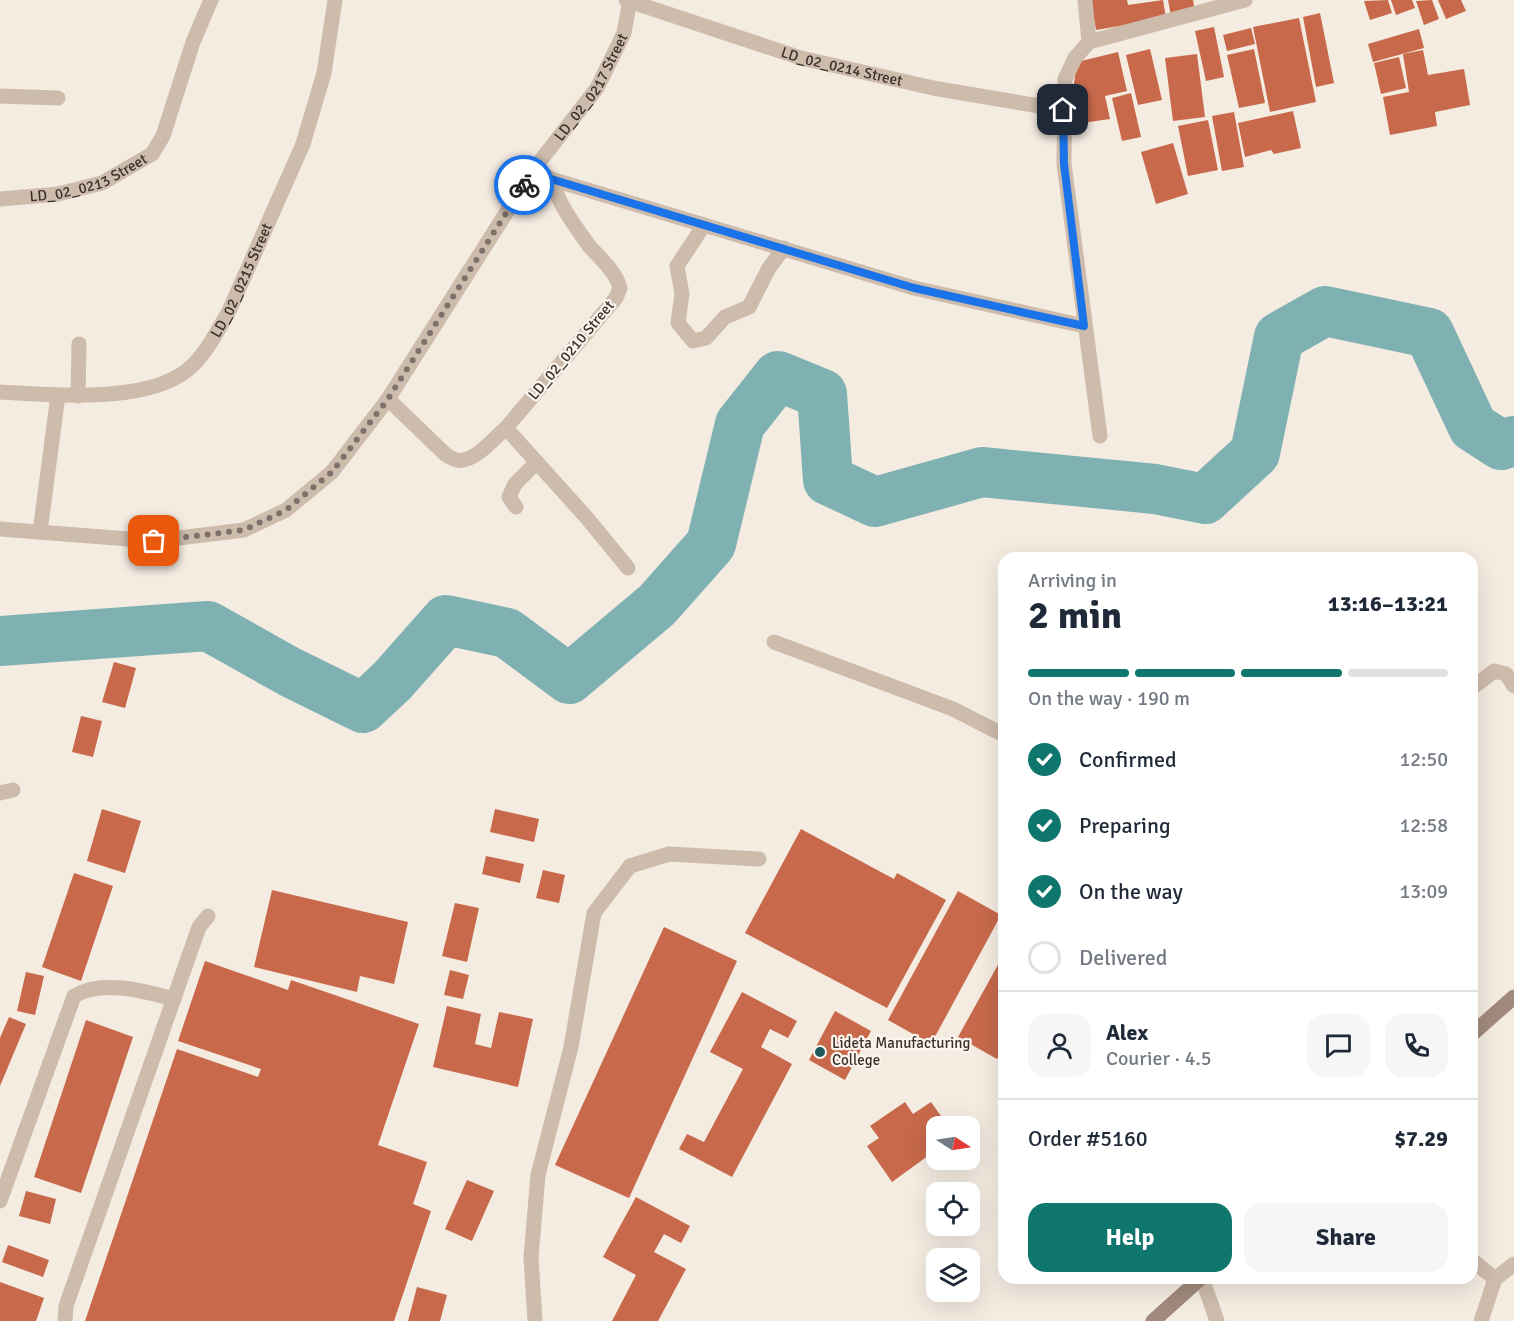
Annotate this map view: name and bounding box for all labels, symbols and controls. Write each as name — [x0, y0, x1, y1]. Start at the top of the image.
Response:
street label: LD_02_0217 Street — [550, 30, 631, 145]
street label: LD_02_0214 Street — [779, 43, 904, 90]
pin — [1037, 84, 1088, 135]
icon: home — [1046, 93, 1079, 126]
street label: LD_02_0213 Street — [29, 150, 150, 205]
courier — [494, 155, 554, 215]
icon: bike — [508, 169, 541, 202]
street label: LD_02_0215 Street — [207, 220, 276, 341]
street label: LD_02_0210 Street — [524, 297, 618, 403]
pin — [128, 515, 179, 566]
icon: bag — [137, 524, 170, 557]
text: Arriving in — [1028, 568, 1117, 593]
text: 13:16–13:21 — [1328, 590, 1448, 617]
text: 2 min — [1028, 591, 1122, 639]
text: On the way · 190 m — [1028, 686, 1190, 711]
icon: check — [1028, 743, 1061, 776]
text: Confirmed — [1079, 746, 1177, 773]
text: 12:50 — [1399, 747, 1448, 772]
icon: check — [1028, 809, 1061, 842]
text: Preparing — [1079, 812, 1171, 839]
text: 12:58 — [1399, 813, 1448, 838]
icon: check — [1028, 875, 1061, 908]
text: On the way — [1079, 878, 1183, 905]
text: 13:09 — [1399, 879, 1448, 904]
text: Delivered — [1079, 944, 1167, 971]
button: person — [1028, 1014, 1091, 1077]
button: chat — [1307, 1014, 1370, 1077]
button: phone — [1385, 1014, 1448, 1077]
text: Alex — [1106, 1019, 1148, 1046]
place label: Lideta Manufacturing College — [832, 1034, 970, 1069]
marker: Lideta Manufacturing College — [813, 1045, 827, 1059]
text: Courier · 4.5 — [1106, 1046, 1212, 1071]
north arrow — [926, 1116, 980, 1170]
map controls — [926, 1116, 980, 1302]
text: Order #5160 — [1028, 1125, 1148, 1152]
text: $7.29 — [1394, 1125, 1448, 1152]
button: locate — [926, 1182, 980, 1236]
button: Help — [1028, 1203, 1232, 1272]
button: Share — [1244, 1203, 1448, 1272]
button: layers — [926, 1248, 980, 1302]

